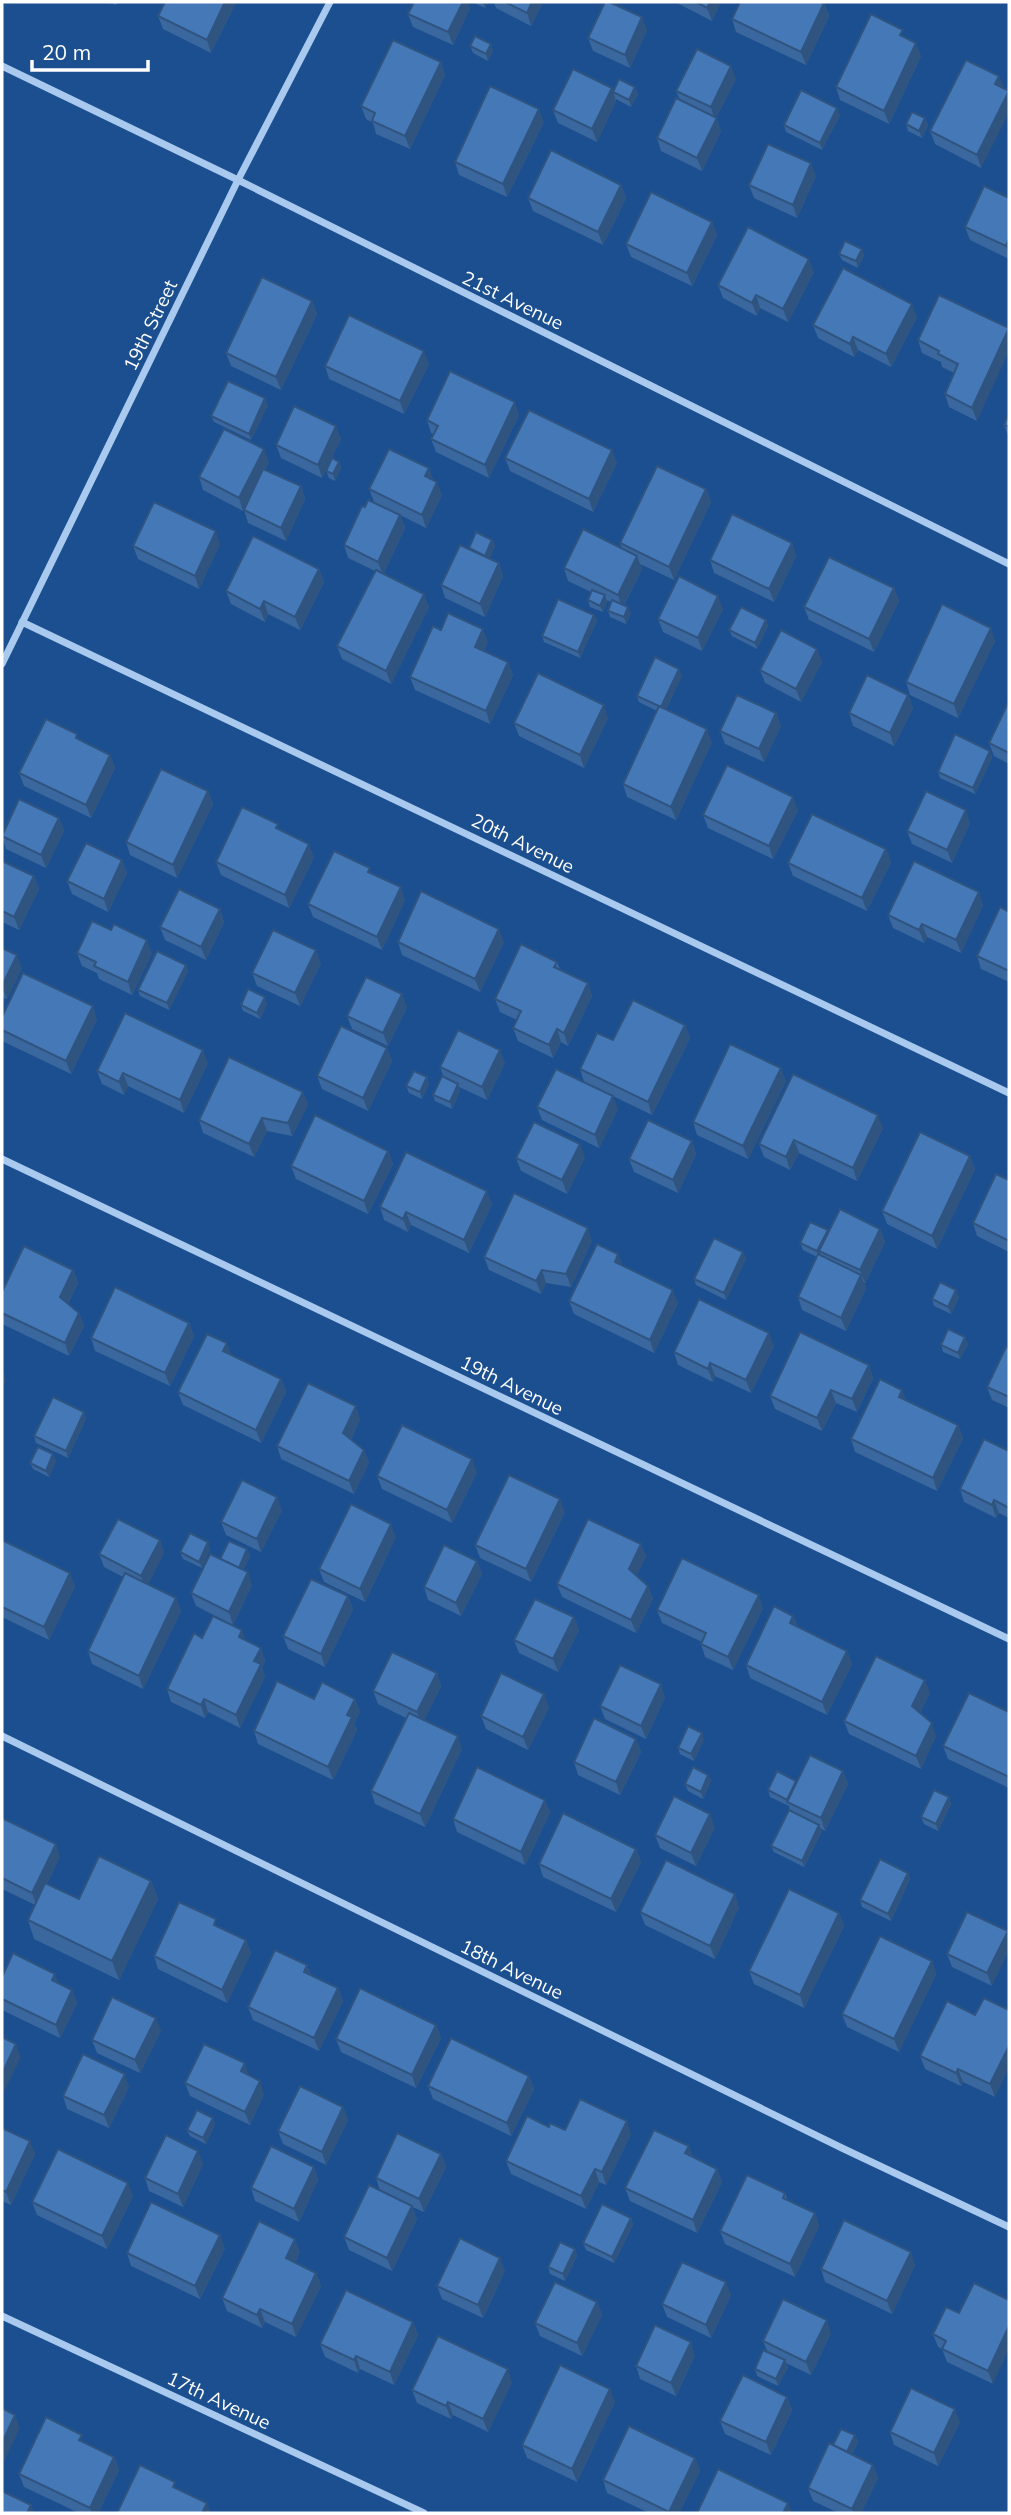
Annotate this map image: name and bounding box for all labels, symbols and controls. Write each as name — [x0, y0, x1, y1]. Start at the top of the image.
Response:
scale bar — [32, 28, 147, 72]
text: 20 m — [42, 39, 91, 65]
street label: 21st Avenue — [458, 265, 568, 335]
street label: 19th Street — [118, 275, 182, 374]
street label: 20th Avenue — [468, 808, 578, 878]
street label: 19th Avenue — [457, 1350, 567, 1420]
street label: 18th Avenue — [457, 1934, 567, 2004]
street label: 17th Avenue — [163, 2366, 275, 2434]

